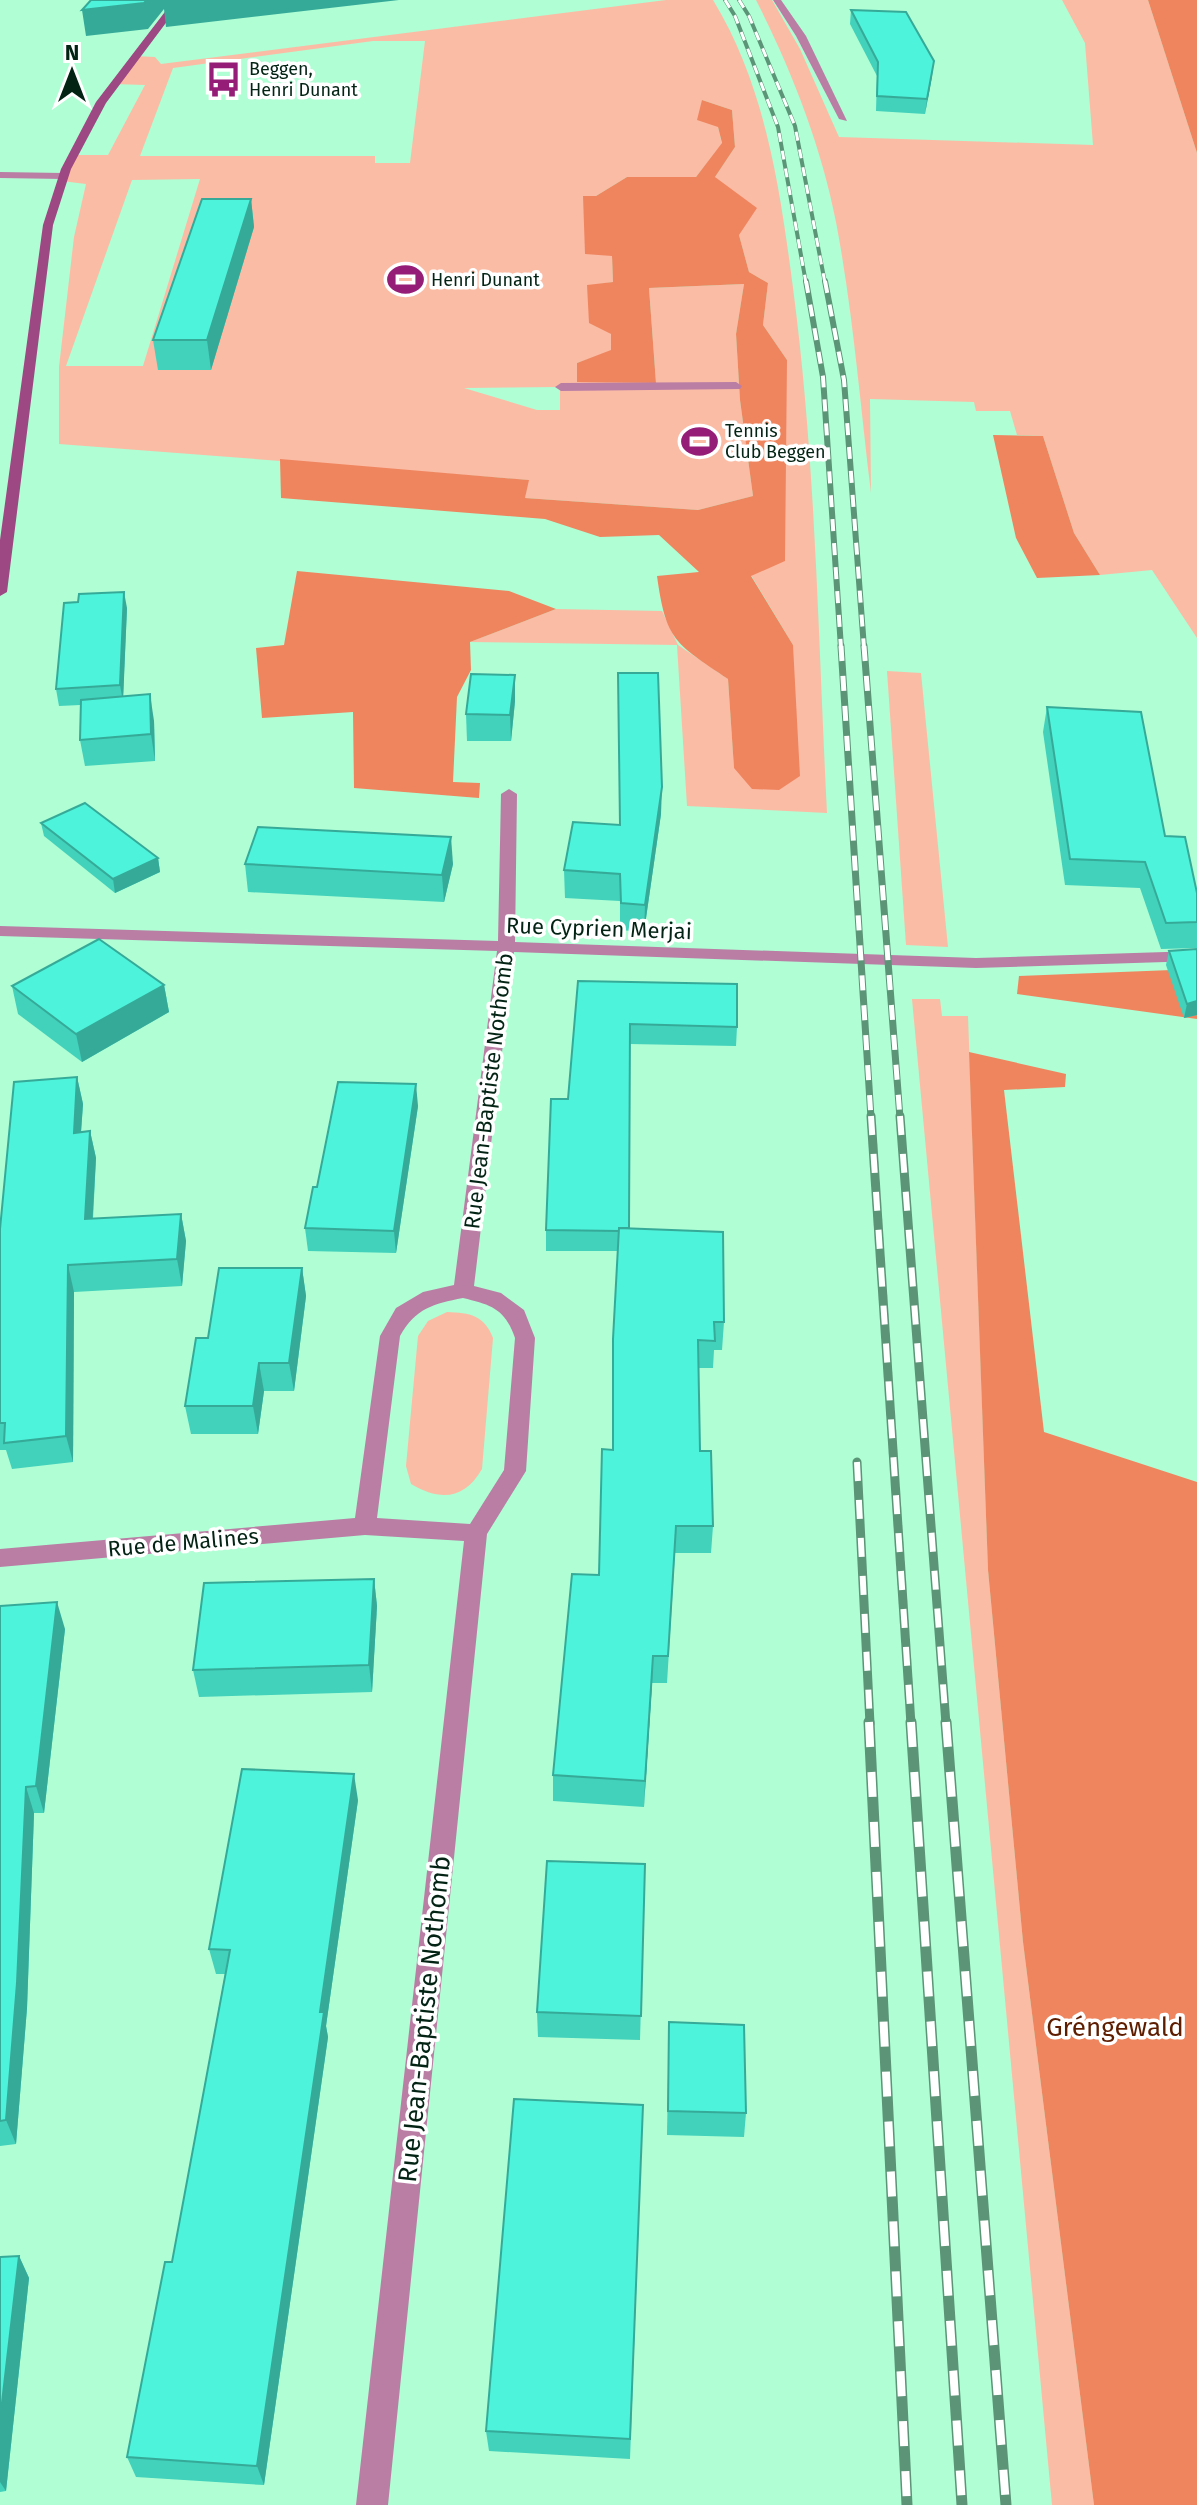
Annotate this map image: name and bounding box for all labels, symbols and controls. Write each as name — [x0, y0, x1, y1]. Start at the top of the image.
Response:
north arrow — [32, 32, 112, 112]
text: N — [65, 39, 79, 66]
place label: Beggen, Henri Dunant — [249, 58, 358, 101]
bus stop icon: Beggen, Henri Dunant — [204, 60, 242, 98]
sports icon: Henri Dunant — [386, 261, 424, 299]
place label: Henri Dunant — [431, 269, 540, 291]
place label: Tennis Club Beggen — [725, 420, 826, 463]
sports icon: Tennis Club Beggen — [680, 422, 718, 460]
street label: Rue Cyprien Merjai — [505, 912, 692, 945]
street label: Rue Jean-Baptiste Nothomb — [458, 952, 519, 1231]
street label: Rue de Malines — [106, 1522, 260, 1563]
street label: Rue Jean-Baptiste Nothomb — [392, 1854, 457, 2184]
park label: Gréngewald — [1046, 2012, 1184, 2043]

